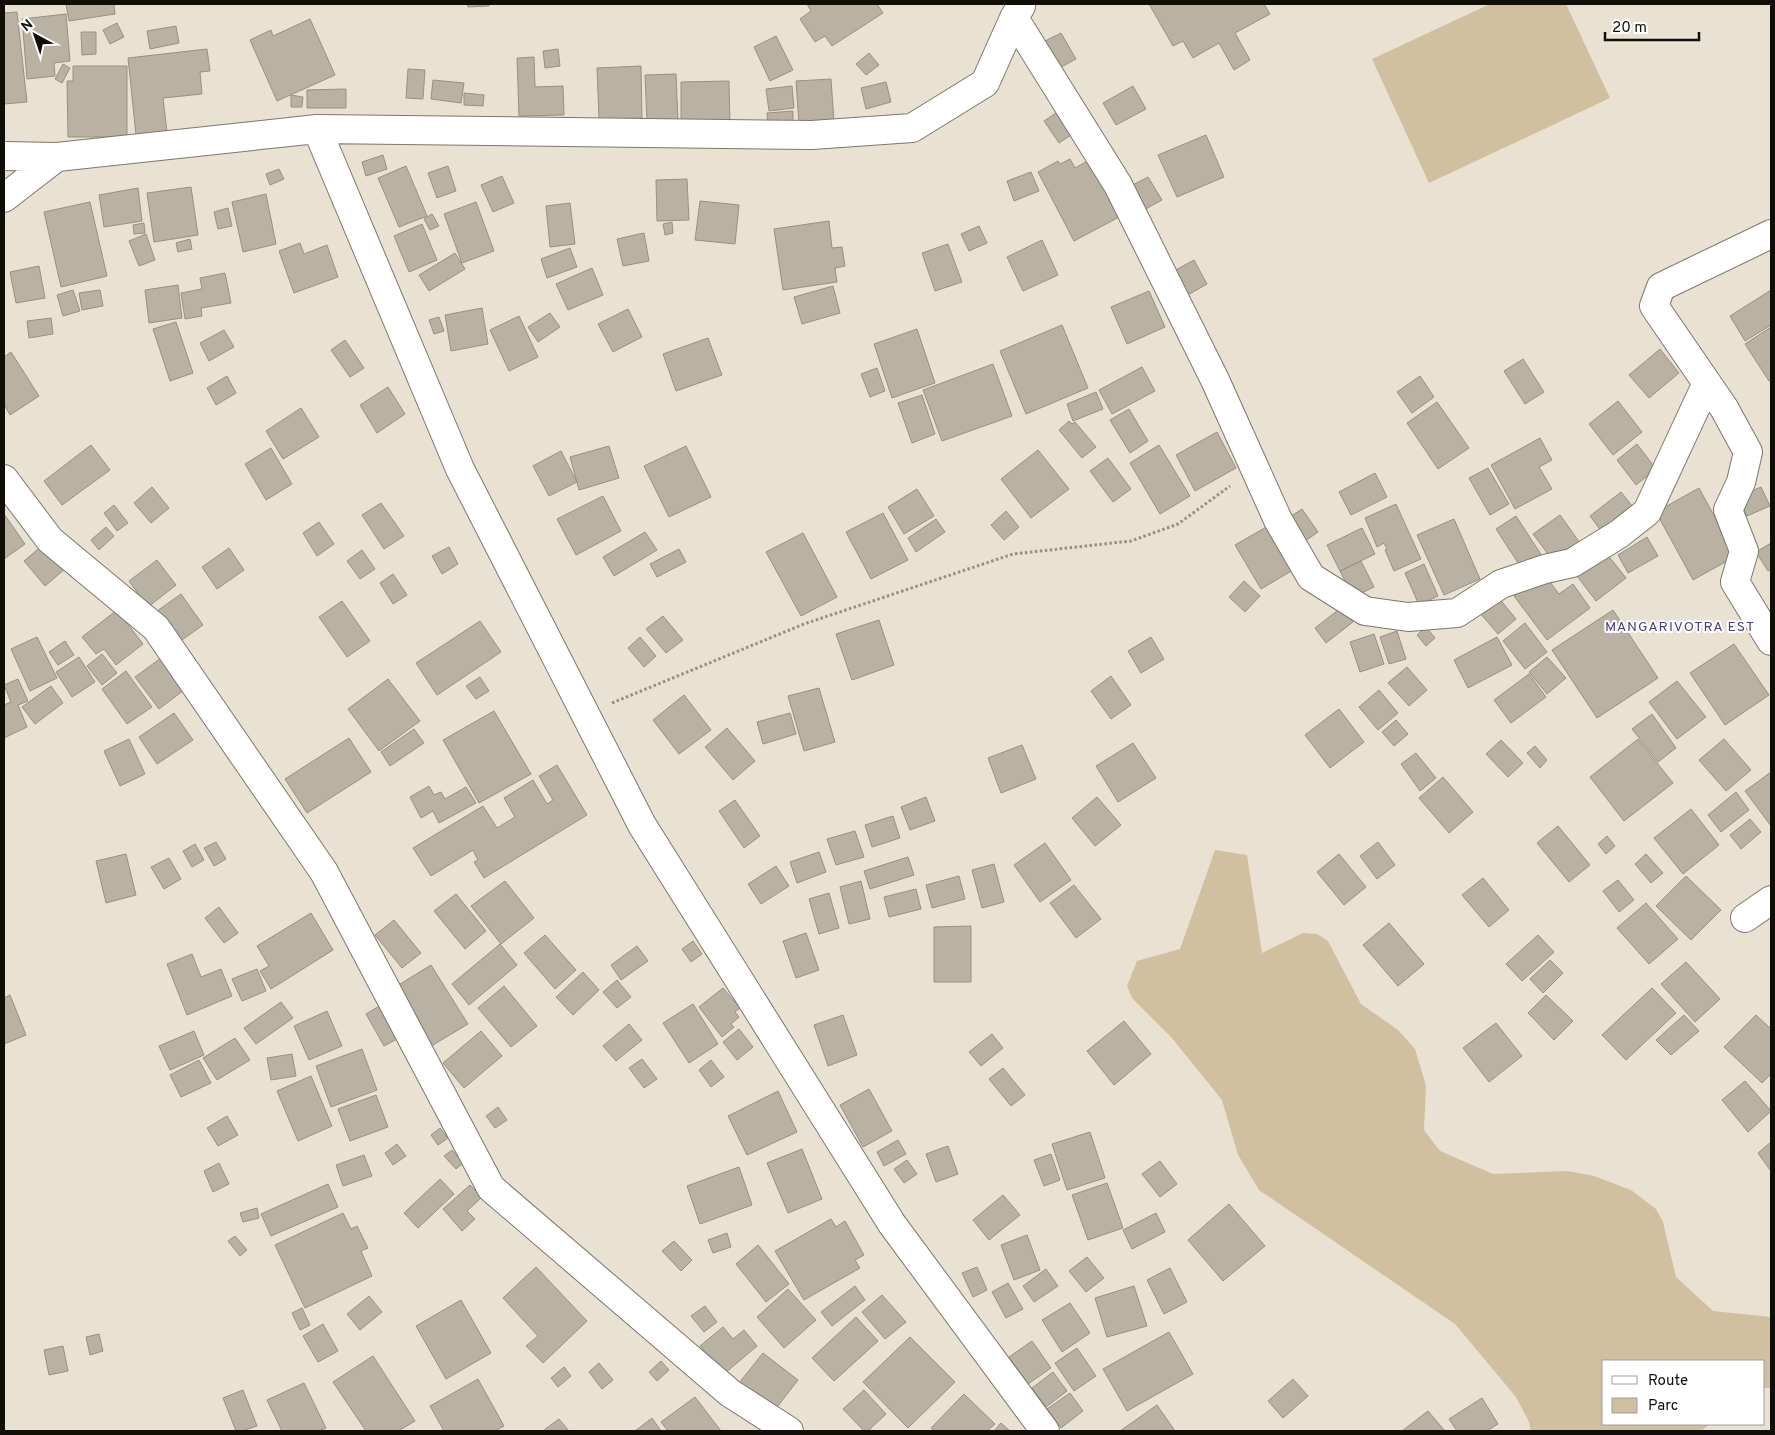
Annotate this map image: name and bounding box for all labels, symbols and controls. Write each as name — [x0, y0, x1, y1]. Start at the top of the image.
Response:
north arrow — [10, 10, 60, 60]
scale bar — [1605, 10, 1699, 42]
text: N — [18, 16, 37, 36]
text: 20 m — [1612, 19, 1647, 38]
district label: MANGARIVOTRA EST — [1605, 619, 1755, 636]
legend — [1602, 1360, 1765, 1425]
text: Route — [1648, 1372, 1688, 1391]
text: Parc — [1648, 1397, 1678, 1416]

